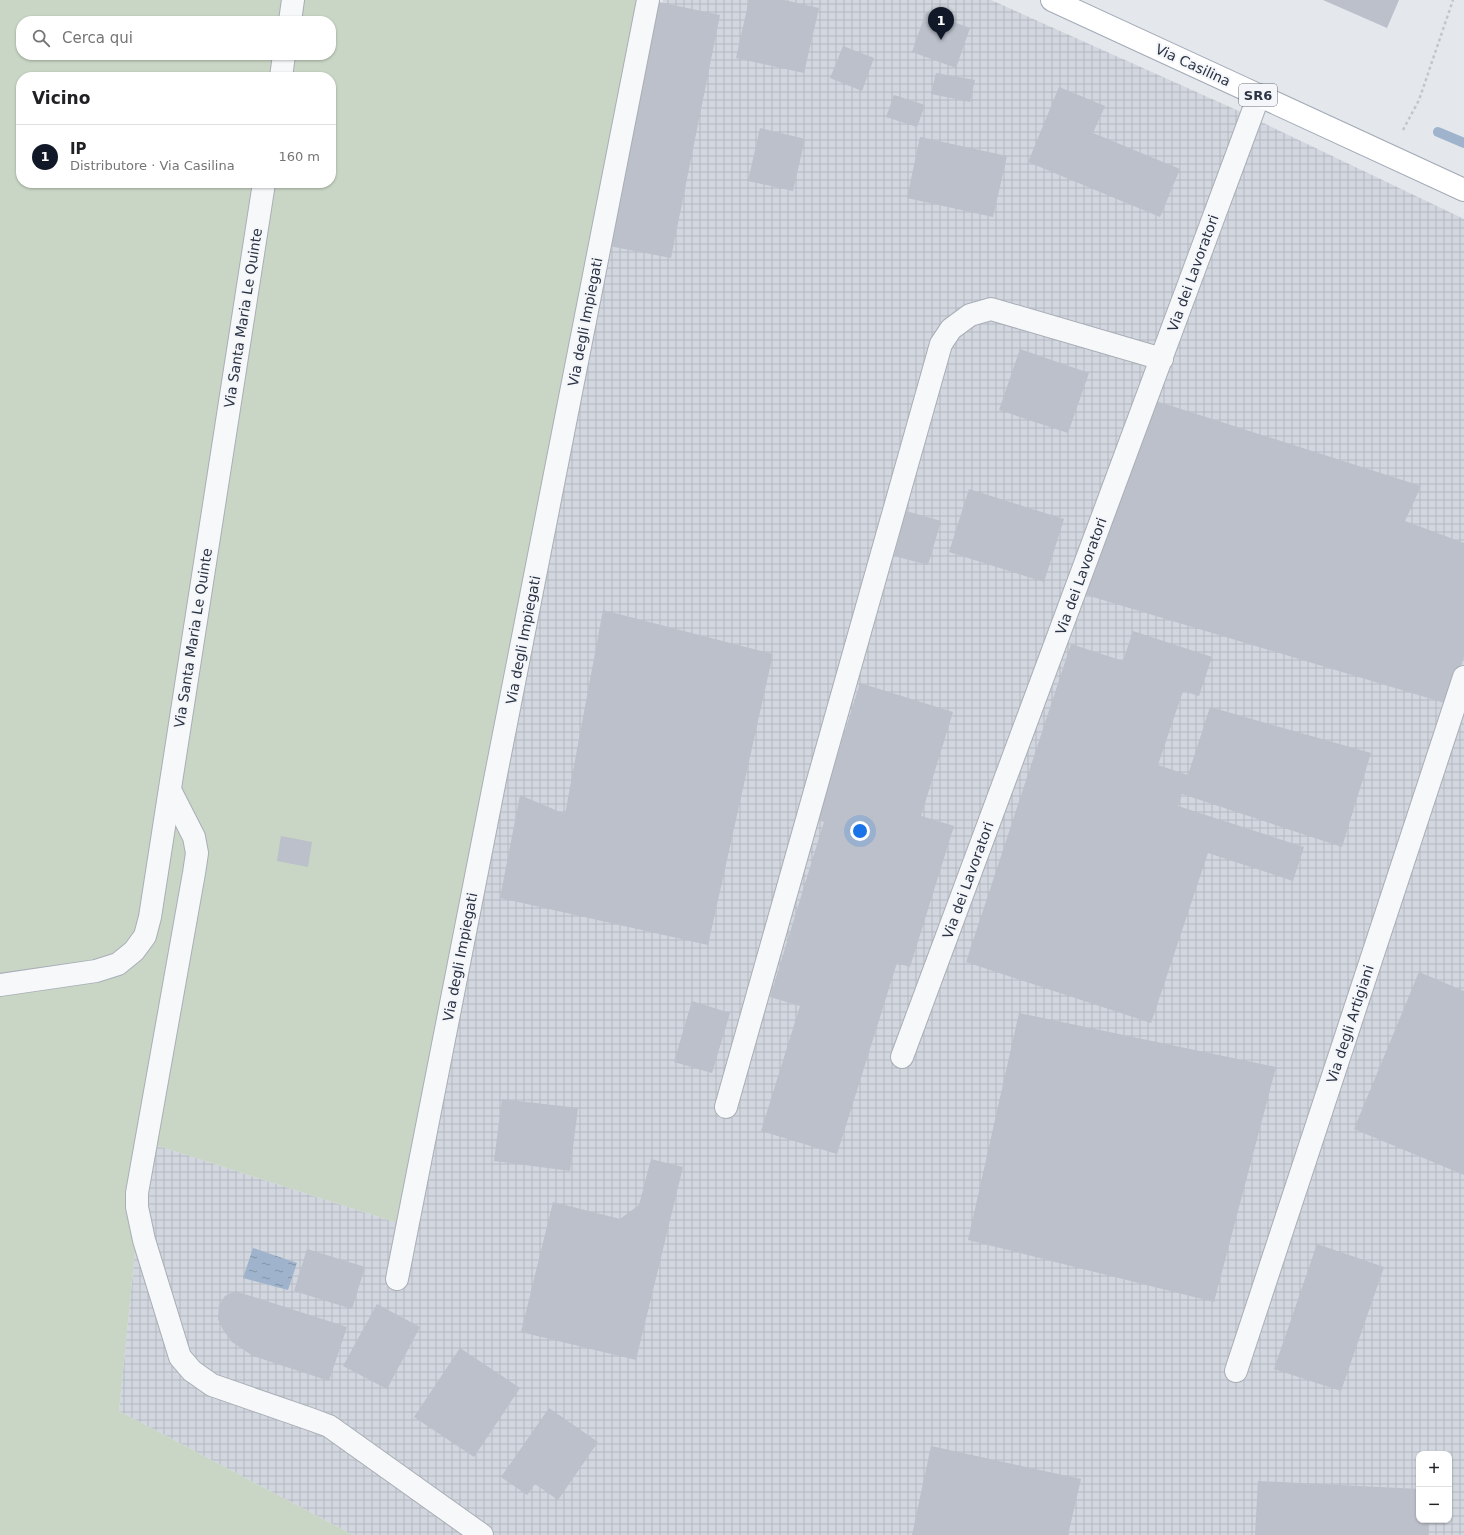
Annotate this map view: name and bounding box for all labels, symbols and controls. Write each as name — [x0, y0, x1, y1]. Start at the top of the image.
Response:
pin: 1 — [928, 7, 954, 40]
search box — [16, 16, 336, 60]
icon: search — [30, 27, 52, 49]
text: Cerca qui — [62, 29, 133, 47]
street label: Via Casilina — [1153, 41, 1233, 89]
road number: SR6 — [1239, 84, 1277, 106]
text: Vicino — [32, 88, 90, 108]
text: IP — [70, 140, 87, 158]
text: 1 — [40, 149, 50, 164]
text: 160 m — [278, 149, 320, 164]
text: Distributore · Via Casilina — [70, 158, 235, 173]
street label: Via dei Lavoratori — [1164, 212, 1222, 334]
street label: Via Santa Maria Le Quinte — [221, 227, 265, 409]
street label: Via degli Impiegati — [565, 256, 605, 388]
street label: Via dei Lavoratori — [1052, 515, 1110, 637]
street label: Via Santa Maria Le Quinte — [171, 547, 215, 729]
street label: Via degli Impiegati — [503, 574, 543, 706]
street label: Via dei Lavoratori — [939, 819, 997, 941]
your location — [850, 821, 870, 841]
street label: Via degli Impiegati — [440, 891, 480, 1023]
street label: Via degli Artigiani — [1323, 963, 1377, 1085]
map controls — [1416, 1451, 1452, 1523]
button: + — [1416, 1451, 1452, 1487]
button: − — [1416, 1487, 1452, 1523]

